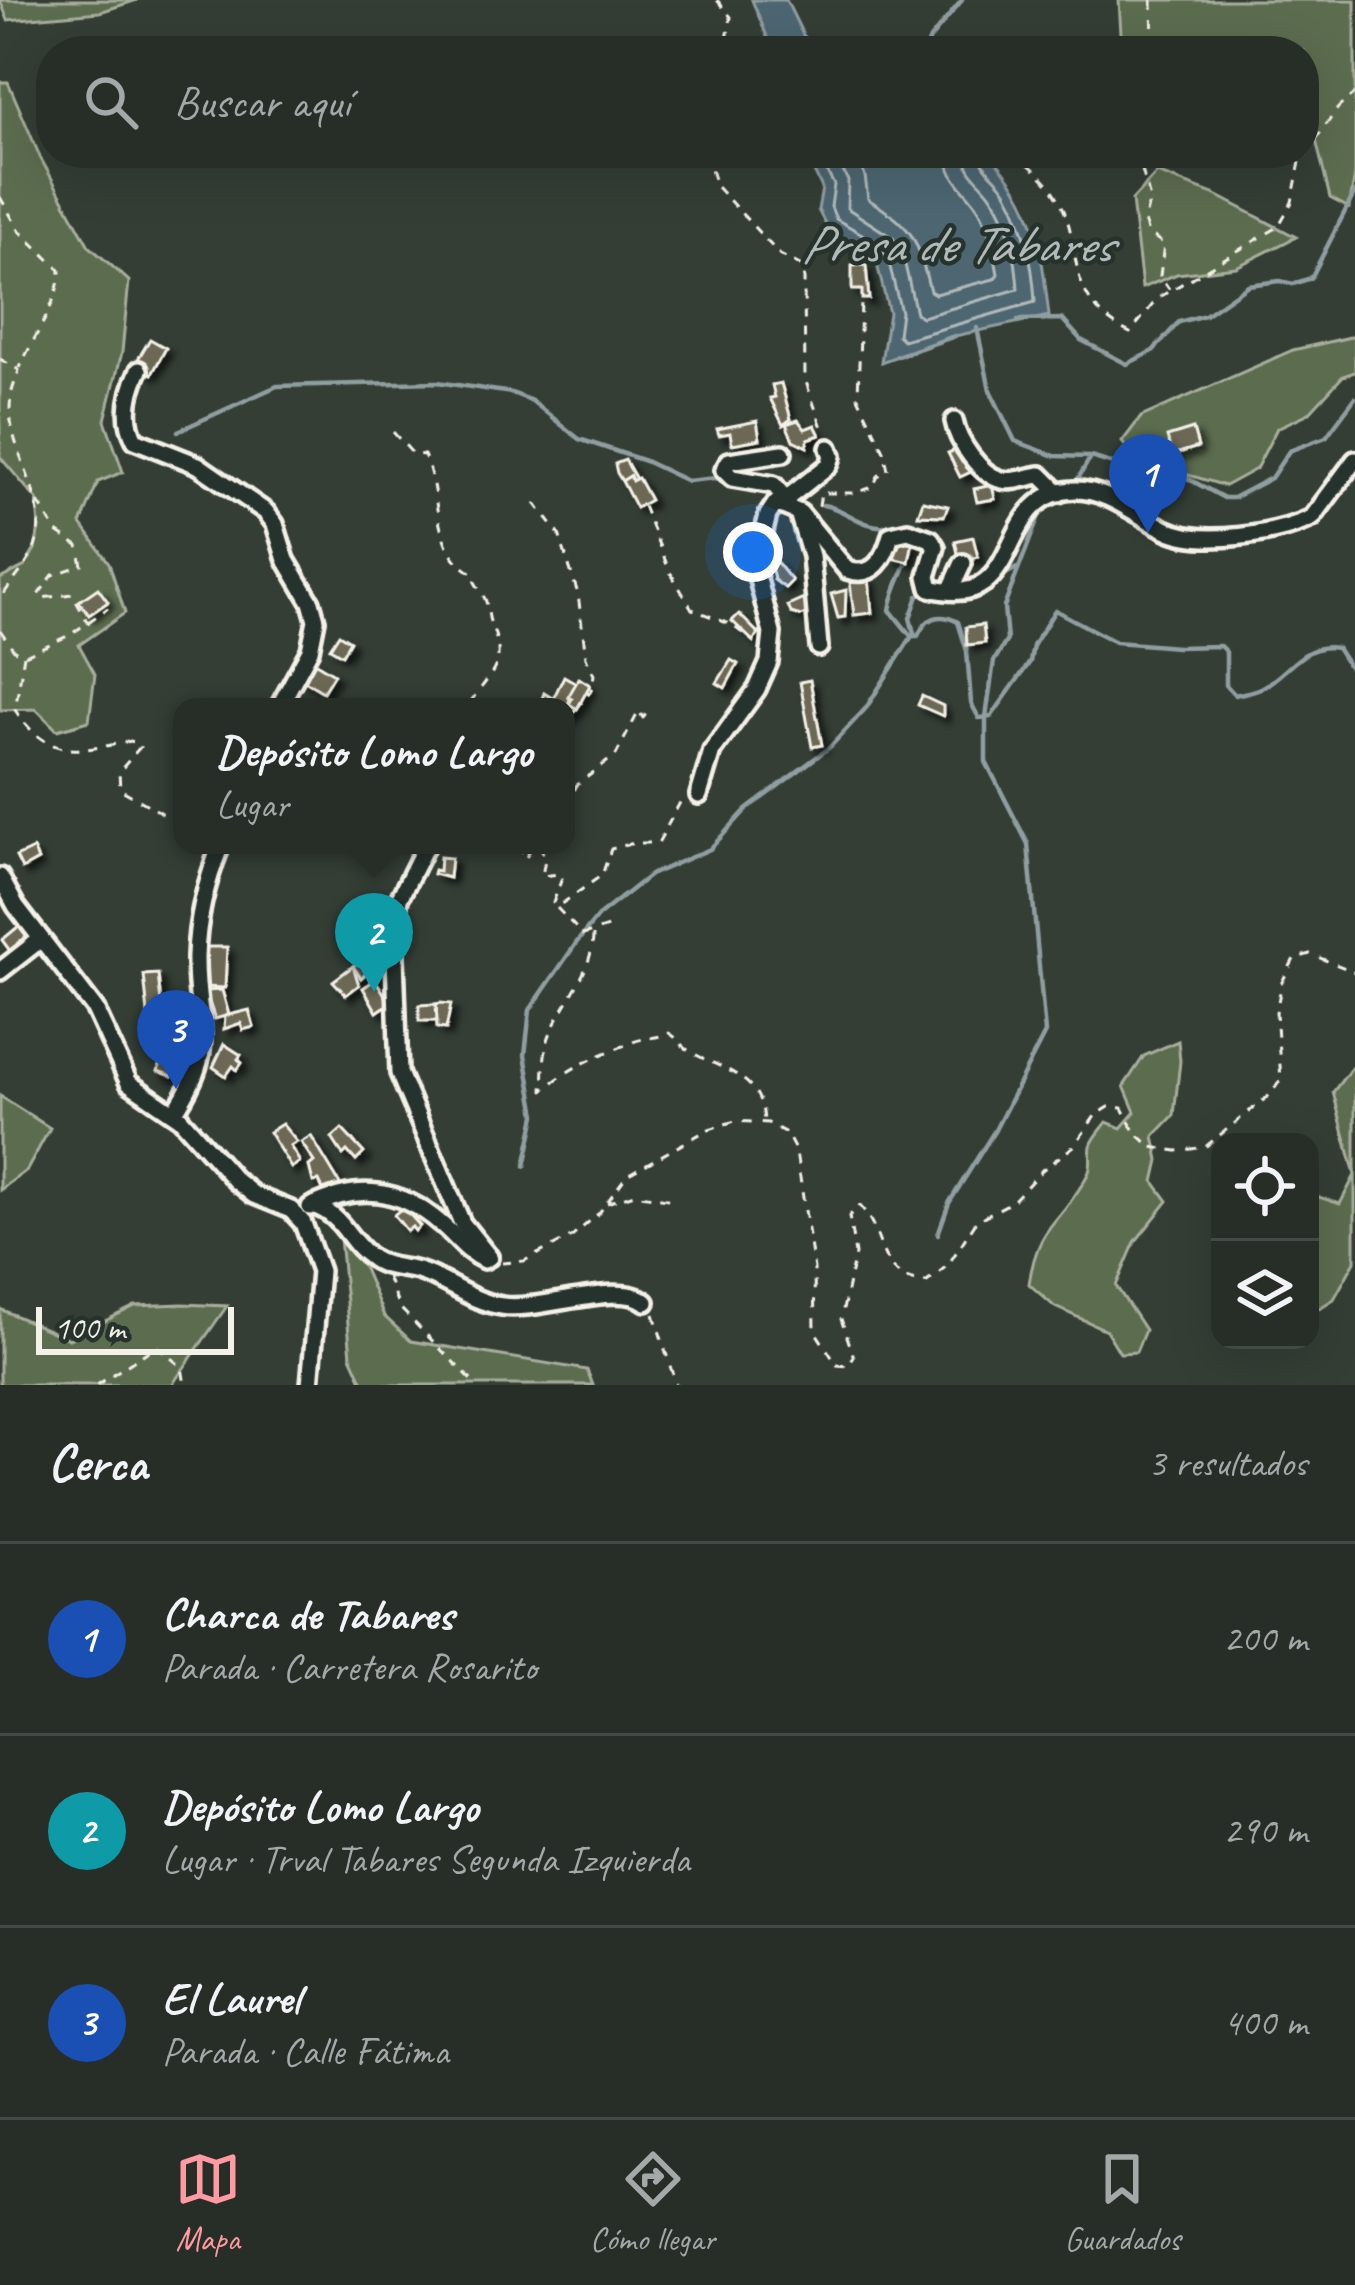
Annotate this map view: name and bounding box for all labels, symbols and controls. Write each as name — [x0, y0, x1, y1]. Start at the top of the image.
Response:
search box — [36, 36, 1319, 168]
icon: search — [78, 69, 144, 135]
text: Buscar aquí — [174, 74, 350, 131]
water label: Presa de Tabares — [800, 210, 1120, 278]
pin: 1 — [1109, 434, 1187, 533]
your location — [723, 522, 783, 582]
popup — [173, 698, 575, 854]
text: Depósito Lomo Largo — [216, 723, 532, 780]
text: Lugar — [216, 780, 289, 829]
pin: 2 — [335, 893, 413, 992]
pin: 3 — [137, 990, 215, 1089]
map controls — [1211, 1133, 1319, 1349]
button: locate — [1211, 1133, 1319, 1241]
button: layers — [1211, 1241, 1319, 1349]
scale bar — [36, 1301, 234, 1354]
text: 100 m — [54, 1307, 125, 1349]
text: Cerca — [48, 1431, 147, 1495]
text: 3 resultados — [1148, 1439, 1307, 1488]
text: Charca de Tabares — [162, 1586, 454, 1643]
text: 1 — [78, 1614, 96, 1663]
text: 200 m — [1223, 1614, 1307, 1663]
text: Parada · Carretera Rosarito — [162, 1643, 536, 1692]
text: Depósito Lomo Largo — [162, 1778, 478, 1835]
text: 2 — [78, 1806, 96, 1855]
text: 290 m — [1223, 1806, 1307, 1855]
text: Lugar · Trval Tabares Segunda Izquierda — [162, 1835, 690, 1884]
text: El Laurel — [162, 1970, 300, 2027]
text: 3 — [78, 1998, 96, 2047]
text: 400 m — [1223, 1998, 1307, 2047]
text: Parada · Calle Fátima — [162, 2027, 449, 2076]
tab: Mapa — [175, 2146, 241, 2260]
tab: Cómo llegar — [590, 2146, 715, 2260]
tab: Guardados — [1065, 2146, 1180, 2260]

